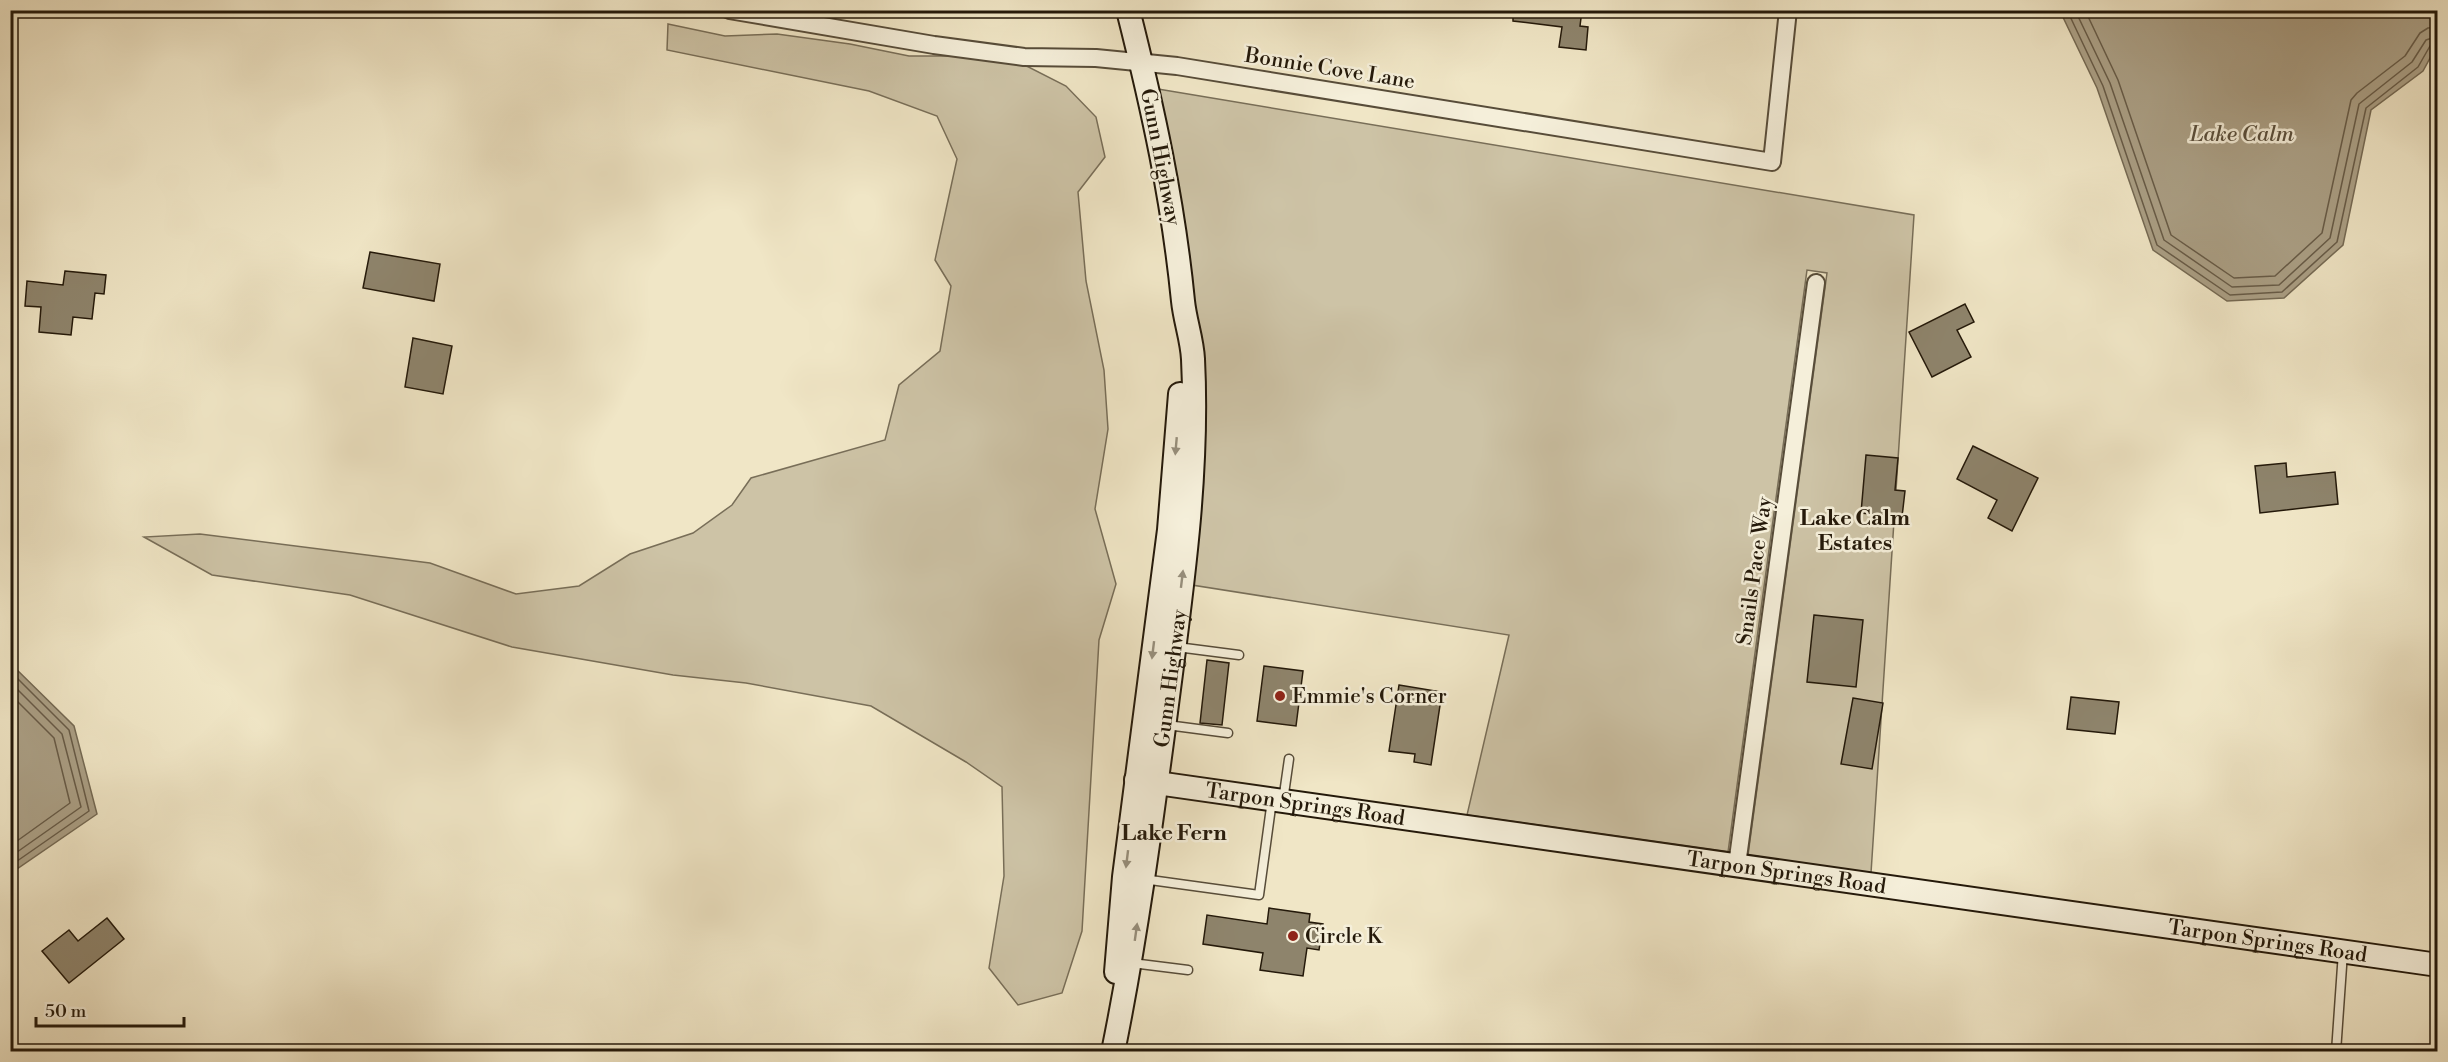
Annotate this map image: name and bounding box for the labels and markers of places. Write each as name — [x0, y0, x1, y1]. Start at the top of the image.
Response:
place label: Emmie's Corner — [1292, 684, 1447, 710]
marker: Emmie's Corner — [1273, 689, 1287, 703]
place label: Circle K — [1305, 924, 1384, 950]
marker: Circle K — [1286, 929, 1300, 943]

